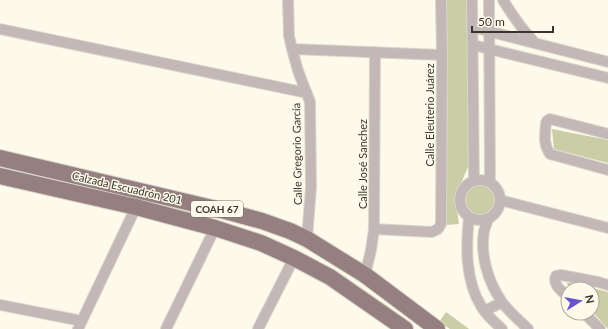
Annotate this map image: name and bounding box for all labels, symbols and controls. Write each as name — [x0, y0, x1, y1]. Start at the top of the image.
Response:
scale bar — [472, 8, 553, 34]
text: 50 m — [478, 14, 505, 29]
street label: Calle Eleuterio Juárez — [423, 63, 436, 167]
street label: Calle Gregorio García — [289, 103, 304, 205]
street label: Calle José Sanchez — [356, 119, 369, 209]
street label: Calzada Escuadrón 201 — [71, 169, 183, 206]
road number: COAH 67 — [191, 201, 243, 217]
north arrow — [560, 281, 600, 321]
text: N — [583, 294, 597, 304]

